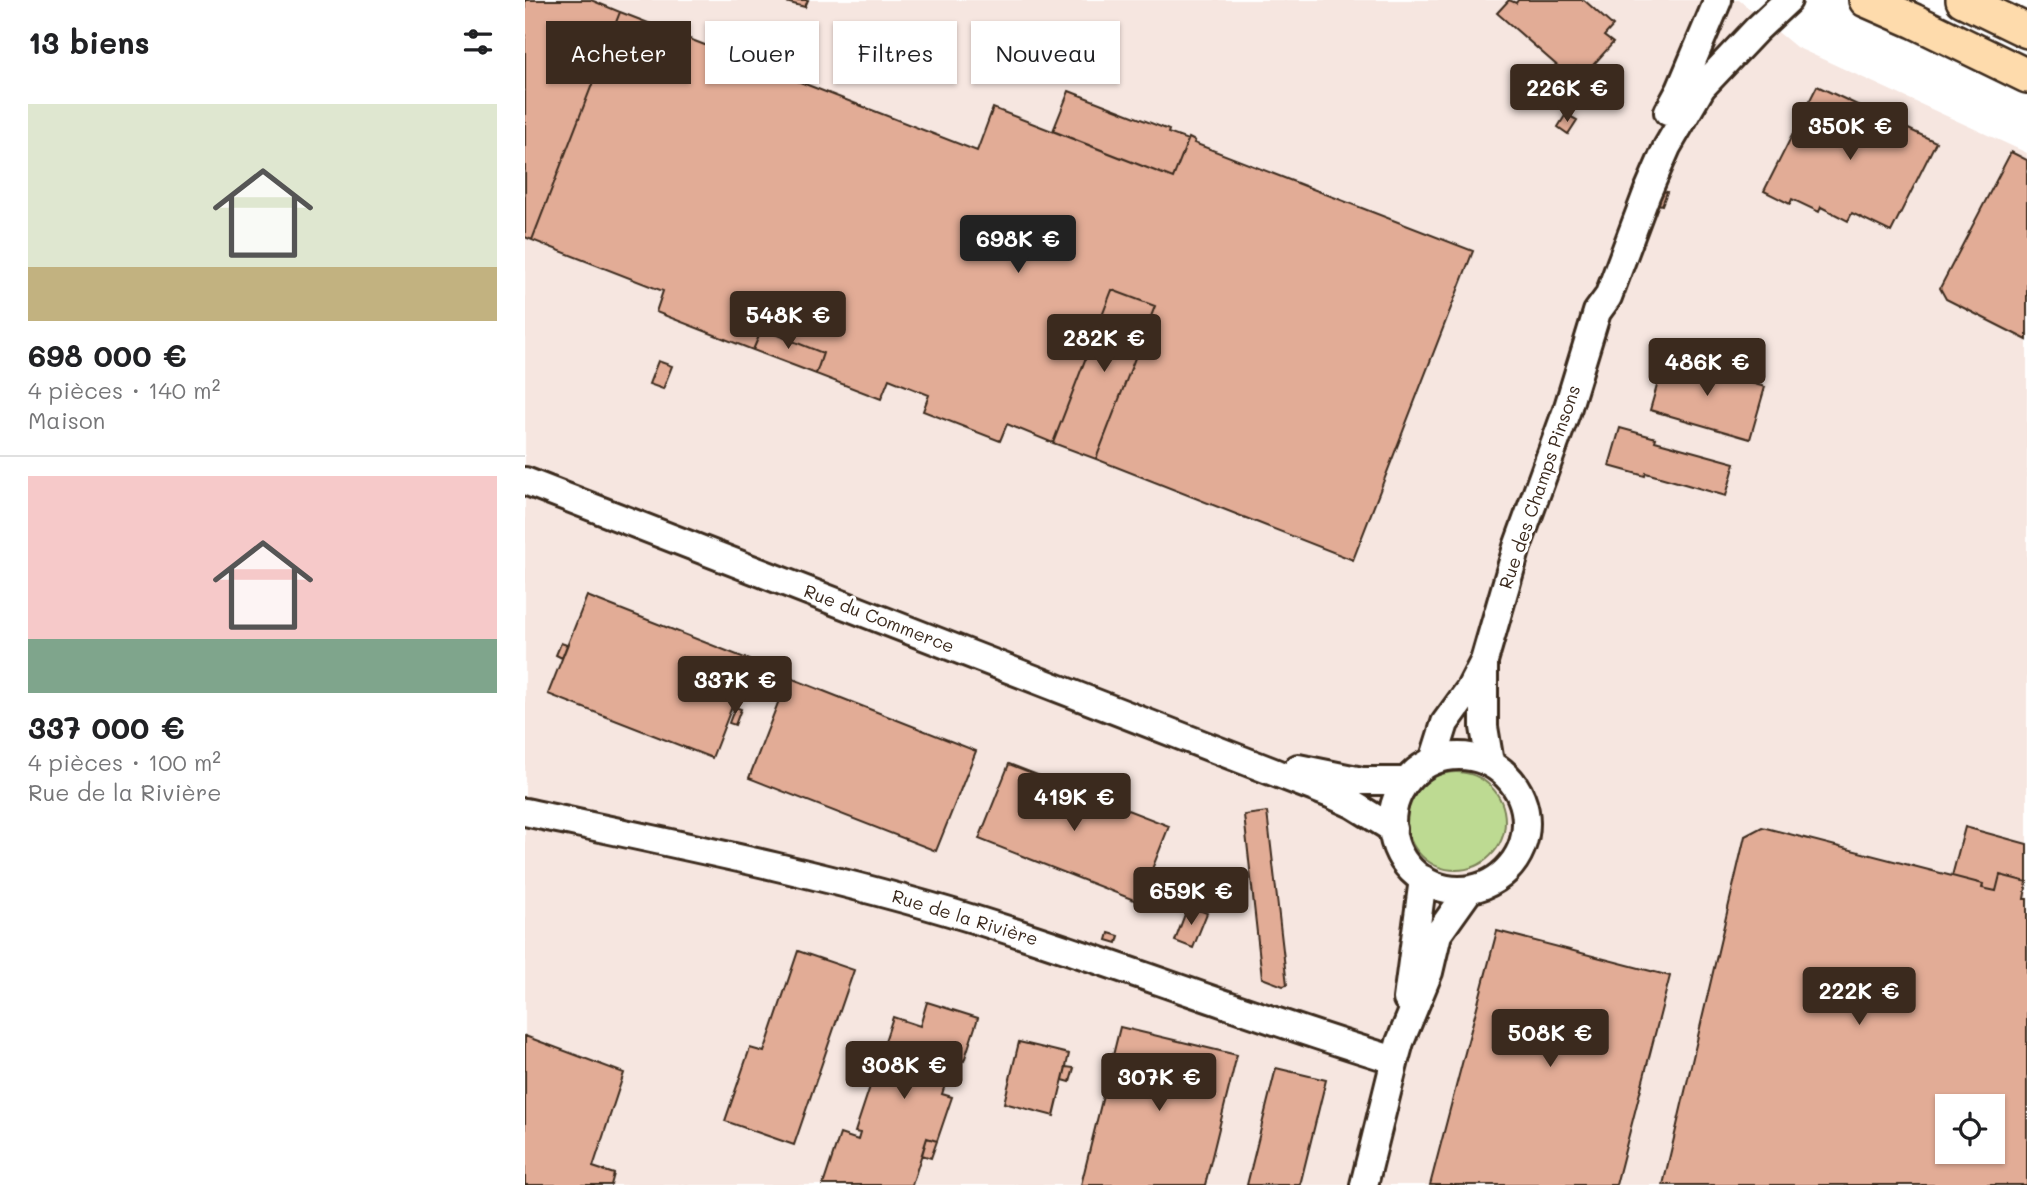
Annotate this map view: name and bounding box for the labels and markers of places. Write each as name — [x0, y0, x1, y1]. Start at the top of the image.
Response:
pin: 226K € — [1510, 64, 1624, 124]
pin: 350K € — [1793, 102, 1907, 162]
pin: 698K € — [961, 216, 1075, 275]
pin: 548K € — [731, 292, 845, 351]
pin: 282K € — [1047, 314, 1161, 374]
pin: 486K € — [1650, 338, 1764, 398]
pin: 337K € — [678, 656, 792, 716]
pin: 419K € — [1017, 774, 1131, 833]
pin: 659K € — [1134, 867, 1248, 927]
pin: 222K € — [1802, 968, 1916, 1027]
pin: 508K € — [1493, 1010, 1607, 1069]
pin: 308K € — [847, 1042, 961, 1101]
pin: 307K € — [1102, 1054, 1216, 1113]

